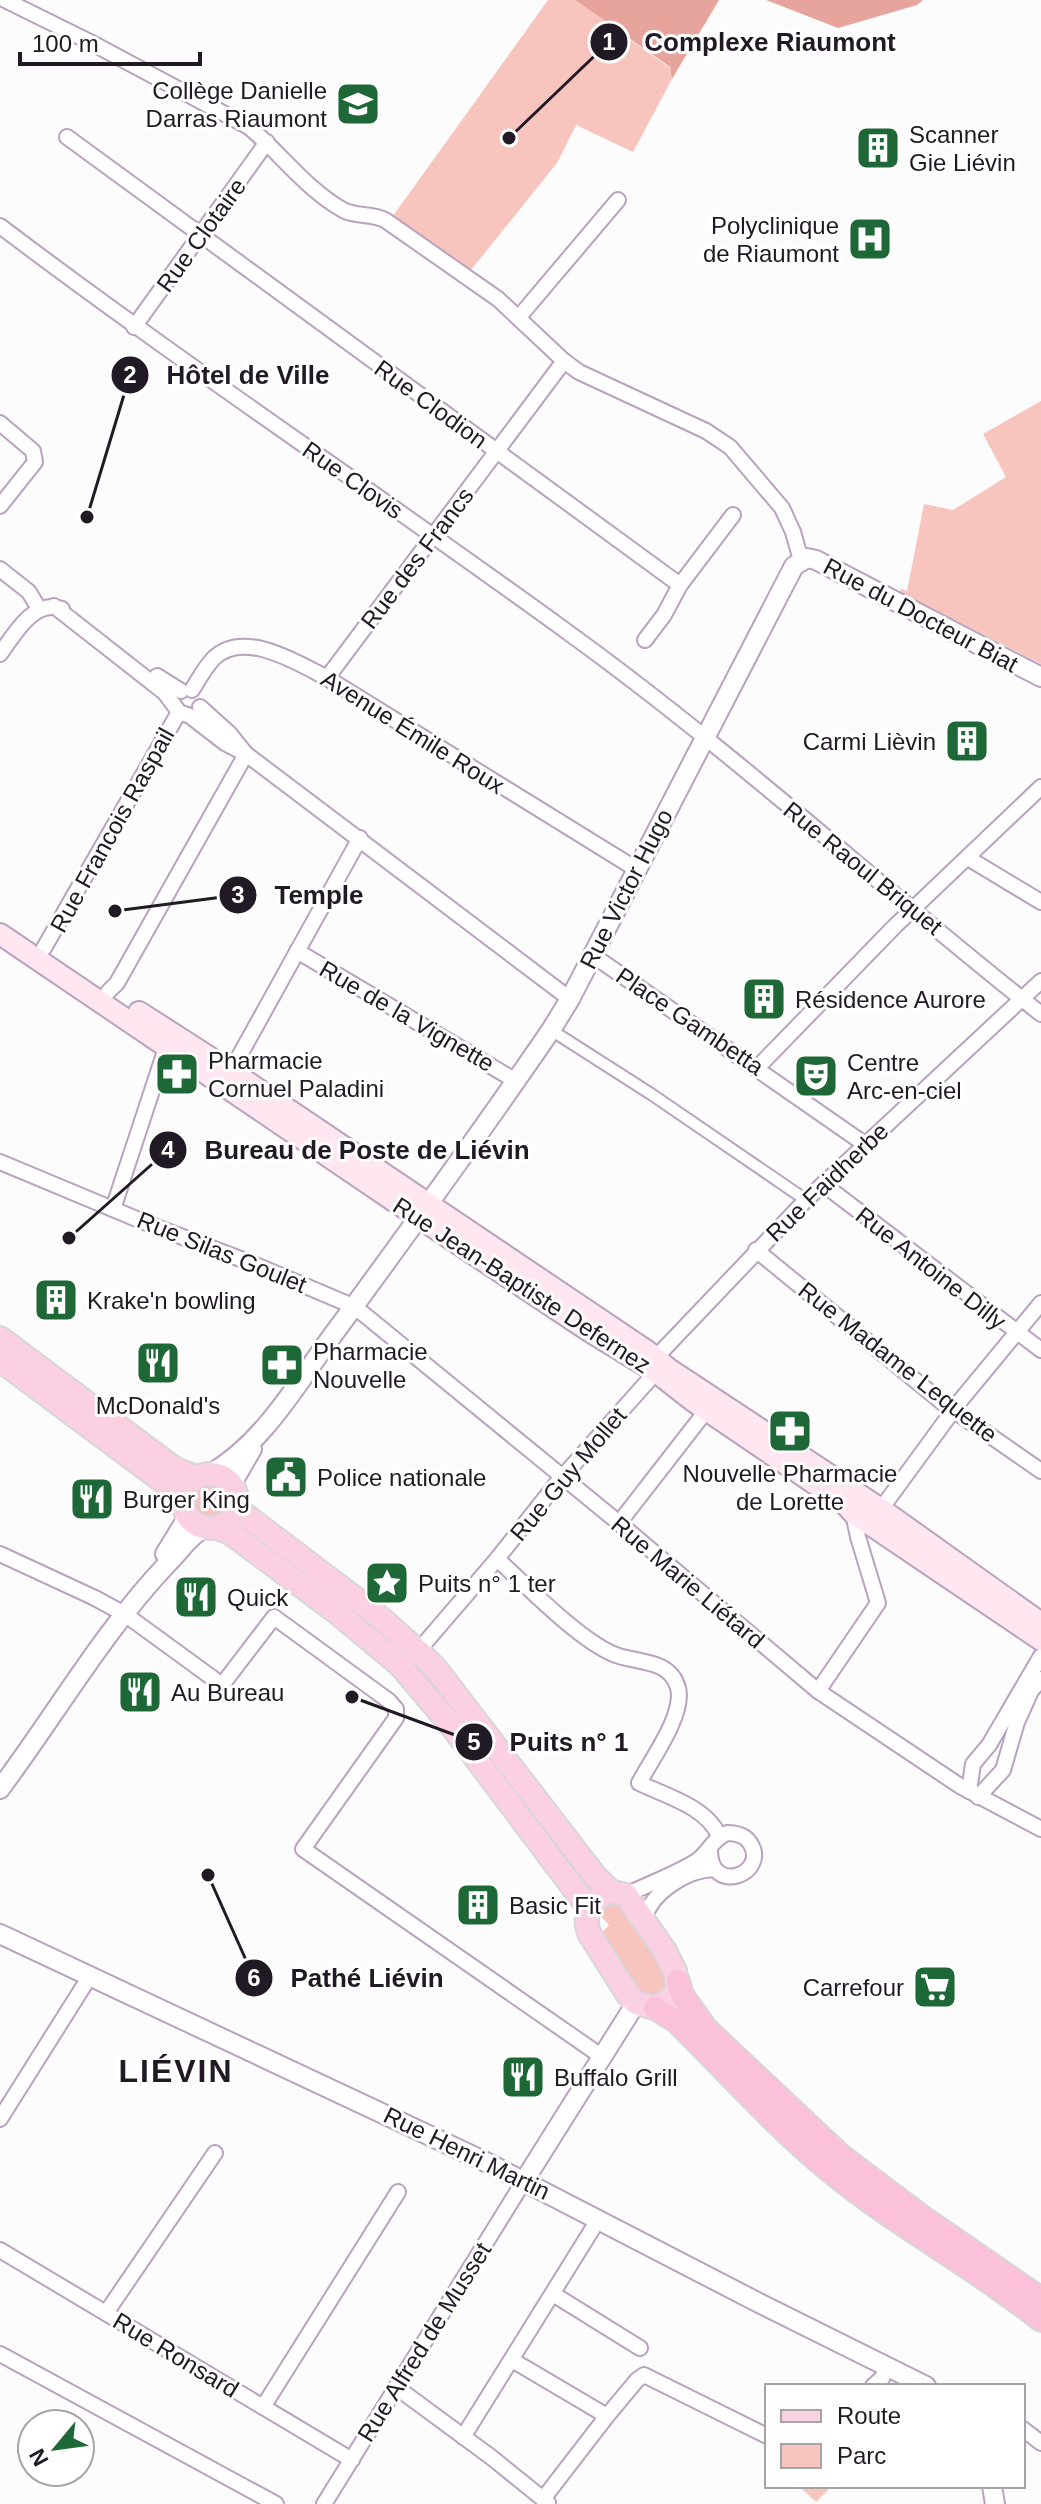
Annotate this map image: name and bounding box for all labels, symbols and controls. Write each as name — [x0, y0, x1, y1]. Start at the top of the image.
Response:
scale bar — [20, 16, 200, 66]
callout: Complexe Riaumont — [589, 17, 912, 67]
text: Complexe Riaumont — [644, 27, 896, 57]
text: 1 — [602, 28, 616, 55]
text: 100 m — [32, 30, 99, 57]
place label: Collège Danielle Darras Riaumont — [146, 77, 327, 132]
school or university icon: Collège Danielle Darras Riaumont — [334, 80, 382, 128]
place label: Scanner Gie Liévin — [909, 121, 1016, 176]
building icon: Scanner Gie Liévin — [854, 124, 902, 172]
street label: Rue Clotaire — [151, 173, 251, 297]
place label: Polyclinique de Riaumont — [703, 212, 839, 267]
hospital icon: Polyclinique de Riaumont — [846, 215, 894, 263]
callout: Hôtel de Ville — [110, 350, 345, 400]
street label: Rue Clodion — [370, 354, 492, 454]
text: Hôtel de Ville — [167, 360, 329, 390]
text: 2 — [123, 361, 137, 388]
street label: Rue Clovis — [298, 436, 408, 524]
street label: Rue des Francs — [355, 482, 479, 634]
street label: Rue du Docteur Biat — [819, 552, 1023, 678]
street label: Avenue Émile Roux — [317, 665, 509, 799]
building icon: Carmi Lièvin — [943, 717, 991, 765]
street label: Rue Francois Raspail — [45, 723, 179, 937]
place label: Carmi Lièvin — [803, 728, 936, 755]
street label: Rue Raoul Briquet — [778, 796, 948, 940]
street label: Rue Victor Hugo — [574, 805, 678, 973]
callout: Temple — [218, 870, 379, 920]
text: Temple — [274, 880, 364, 910]
text: 3 — [231, 881, 245, 908]
street label: Rue de la Vignette — [315, 955, 499, 1077]
street label: Place Gambetta — [611, 962, 769, 1081]
building icon: Résidence Aurore — [740, 975, 788, 1023]
place label: Résidence Aurore — [795, 986, 986, 1013]
place label: Pharmacie Cornuel Paladini — [208, 1047, 384, 1102]
place label: Centre Arc-en-ciel — [847, 1049, 962, 1104]
pharmacy icon: Pharmacie Cornuel Paladini — [153, 1050, 201, 1098]
theatre icon: Centre Arc-en-ciel — [792, 1052, 840, 1100]
street label: Rue Faidherbe — [761, 1117, 893, 1247]
callout: Bureau de Poste de Liévin — [148, 1125, 546, 1175]
text: Bureau de Poste de Liévin — [204, 1135, 530, 1165]
text: 4 — [161, 1136, 175, 1163]
street label: Rue Jean-Baptiste Defernez — [388, 1192, 656, 1378]
street label: Rue Antoine Dilly — [851, 1201, 1011, 1335]
street label: Rue Silas Goulet — [133, 1206, 311, 1298]
building icon: Krake'n bowling — [32, 1276, 80, 1324]
street label: Rue Madame Lequette — [793, 1276, 1003, 1448]
place label: Krake'n bowling — [87, 1287, 256, 1314]
place label: Pharmacie Nouvelle — [313, 1338, 428, 1393]
restaurant icon: McDonald's — [134, 1339, 182, 1387]
pharmacy icon: Pharmacie Nouvelle — [258, 1341, 306, 1389]
place label: McDonald's — [96, 1392, 220, 1419]
street label: Rue Guy Mollet — [504, 1402, 632, 1546]
pharmacy icon: Nouvelle Pharmacie de Lorette — [766, 1407, 814, 1455]
public building icon: Police nationale — [262, 1453, 310, 1501]
place label: Nouvelle Pharmacie de Lorette — [683, 1460, 897, 1515]
place label: Police nationale — [317, 1464, 486, 1491]
restaurant icon: Burger King — [68, 1475, 116, 1523]
place label: Burger King — [123, 1486, 250, 1513]
street label: Rue Marie Liétard — [606, 1510, 770, 1654]
place icon: Puits n° 1 ter — [363, 1559, 411, 1607]
place label: Puits n° 1 ter — [418, 1570, 556, 1597]
restaurant icon: Quick — [172, 1573, 220, 1621]
place label: Quick — [227, 1584, 289, 1611]
restaurant icon: Au Bureau — [116, 1668, 164, 1716]
place label: Au Bureau — [171, 1679, 284, 1706]
callout: Puits n° 1 — [454, 1717, 644, 1767]
text: Puits n° 1 — [510, 1727, 628, 1757]
text: 5 — [467, 1728, 481, 1755]
building icon: Basic Fit — [454, 1881, 502, 1929]
place label: Basic Fit — [509, 1892, 601, 1919]
callout: Pathé Liévin — [234, 1953, 459, 2003]
text: Pathé Liévin — [290, 1963, 444, 1993]
supermarket icon: Carrefour — [911, 1963, 959, 2011]
text: 6 — [247, 1964, 261, 1991]
place label: Carrefour — [803, 1974, 904, 2001]
district label: LIÉVIN — [118, 2053, 234, 2089]
restaurant icon: Buffalo Grill — [499, 2053, 547, 2101]
place label: Buffalo Grill — [554, 2064, 678, 2091]
street label: Rue Henri Martin — [380, 2101, 554, 2205]
street label: Rue Alfred de Musset — [352, 2237, 496, 2446]
street label: Rue Ronsard — [108, 2307, 244, 2403]
legend — [765, 2384, 1025, 2488]
text: Route — [837, 2402, 901, 2429]
north arrow — [16, 2408, 96, 2488]
text: Parc — [837, 2442, 886, 2469]
text: N — [24, 2444, 54, 2470]

